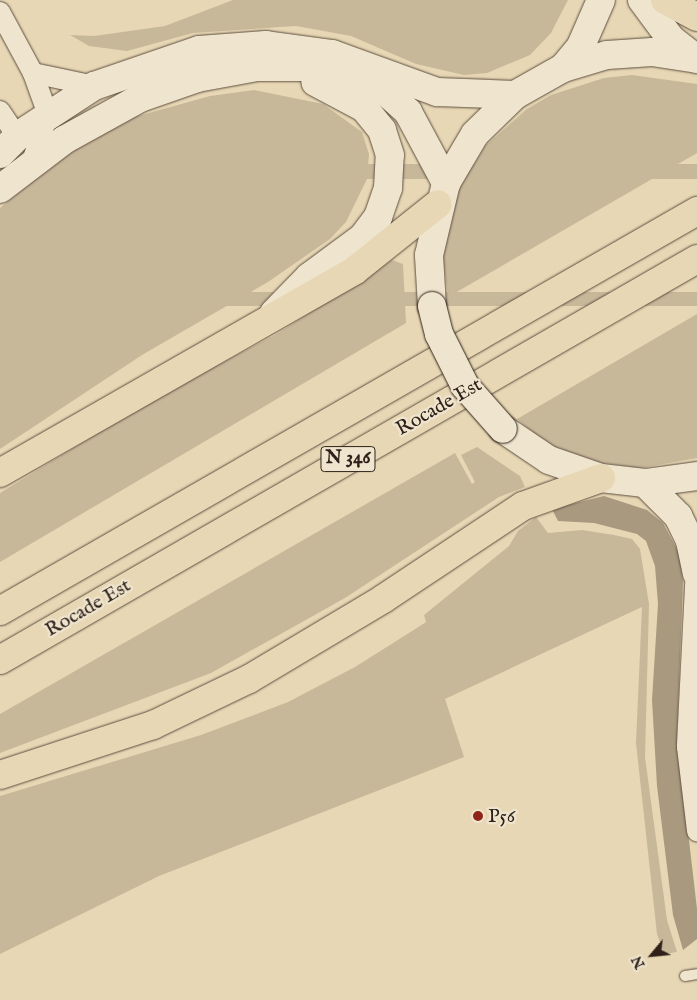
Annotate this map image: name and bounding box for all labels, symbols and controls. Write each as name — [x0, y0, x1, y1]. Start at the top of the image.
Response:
street label: Rocade Est — [392, 373, 486, 441]
road number: N 346 — [319, 442, 377, 476]
street label: Rocade Est — [41, 574, 135, 642]
place label: P56 — [488, 804, 515, 828]
marker: P56 — [472, 810, 484, 822]
north arrow — [627, 930, 677, 980]
text: N — [628, 952, 650, 972]

